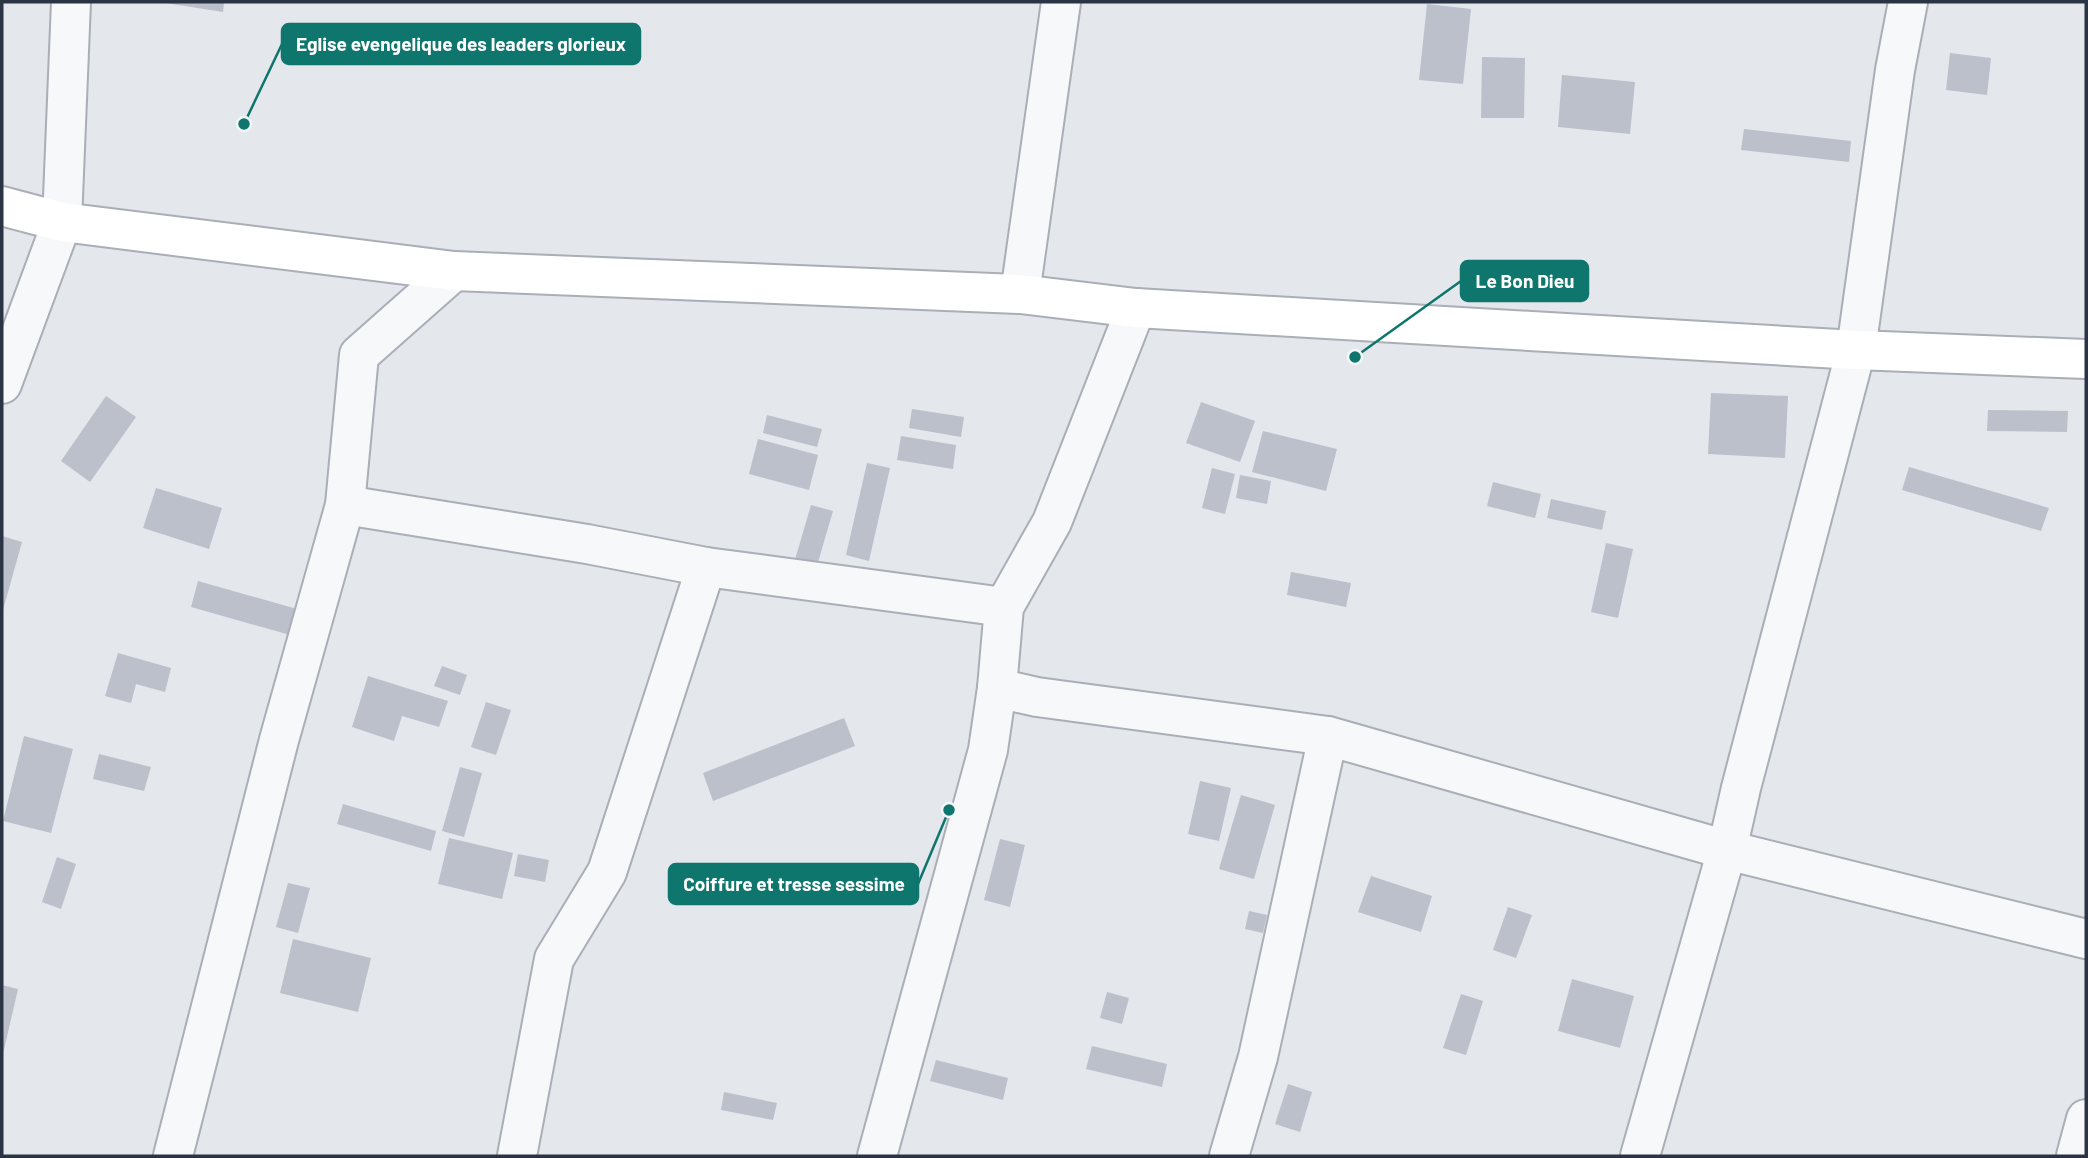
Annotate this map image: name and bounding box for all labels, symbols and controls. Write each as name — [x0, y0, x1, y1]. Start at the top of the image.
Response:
callout: Eglise evengelique des leaders glorieux — [282, 24, 640, 64]
text: Eglise evengelique des leaders glorieux — [296, 32, 626, 55]
callout: Le Bon Dieu — [1461, 261, 1588, 301]
text: Le Bon Dieu — [1476, 269, 1574, 292]
callout: Coiffure et tresse sessime — [669, 864, 918, 904]
text: Coiffure et tresse sessime — [683, 872, 905, 895]

